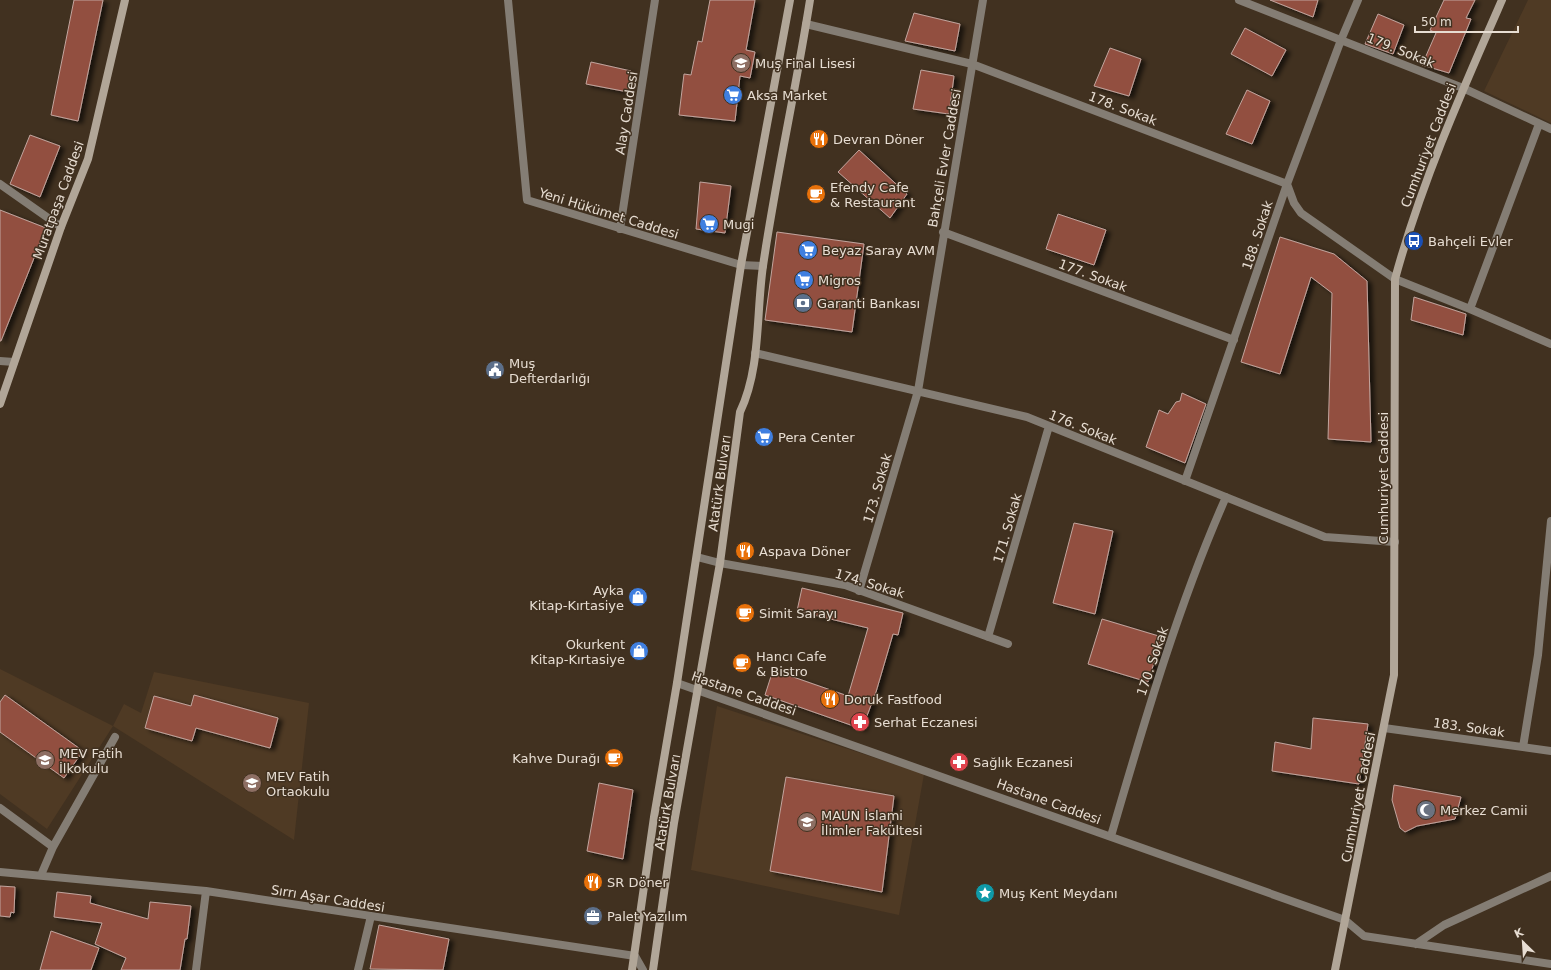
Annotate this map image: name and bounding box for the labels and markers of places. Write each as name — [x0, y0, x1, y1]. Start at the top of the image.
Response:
school or university icon: Muş Final Lisesi — [730, 52, 752, 74]
place label: Muş Final Lisesi — [755, 56, 855, 71]
supermarket icon: Aksa Market — [722, 84, 744, 106]
place label: Aksa Market — [747, 88, 827, 103]
restaurant icon: Devran Döner — [808, 128, 830, 150]
place label: Devran Döner — [833, 132, 925, 147]
place label: Efendy Cafe & Restaurant — [830, 180, 915, 210]
cafe icon: Efendy Cafe & Restaurant — [805, 183, 827, 205]
supermarket icon: Mugi — [698, 213, 720, 235]
place label: Mugi — [723, 217, 754, 232]
bus stop icon: Bahçeli Evler — [1403, 230, 1425, 252]
place label: Bahçeli Evler — [1428, 234, 1513, 249]
supermarket icon: Beyaz Saray AVM — [797, 239, 819, 261]
place label: Beyaz Saray AVM — [822, 243, 935, 258]
supermarket icon: Migros — [793, 269, 815, 291]
place label: Migros — [818, 273, 861, 288]
bank icon: Garanti Bankası — [792, 292, 814, 314]
place label: Garanti Bankası — [817, 296, 920, 311]
place label: Muş Defterdarlığı — [509, 356, 590, 386]
public building icon: Muş Defterdarlığı — [484, 359, 506, 381]
supermarket icon: Pera Center — [753, 426, 775, 448]
place label: Pera Center — [778, 430, 855, 445]
restaurant icon: Aspava Döner — [734, 540, 756, 562]
place label: Aspava Döner — [759, 544, 851, 559]
place label: Ayka Kitap-Kırtasiye — [529, 583, 624, 613]
shop icon: Ayka Kitap-Kırtasiye — [627, 586, 649, 608]
cafe icon: Simit Sarayı — [734, 602, 756, 624]
place label: Simit Sarayı — [759, 606, 837, 621]
place label: Okurkent Kitap-Kırtasiye — [530, 637, 625, 667]
shop icon: Okurkent Kitap-Kırtasiye — [628, 640, 650, 662]
place label: Hancı Cafe & Bistro — [756, 649, 827, 679]
cafe icon: Hancı Cafe & Bistro — [731, 652, 753, 674]
restaurant icon: Doruk Fastfood — [819, 688, 841, 710]
place label: Doruk Fastfood — [844, 692, 942, 707]
pharmacy icon: Serhat Eczanesi — [849, 711, 871, 733]
place label: Serhat Eczanesi — [874, 715, 978, 730]
place label: MEV Fatih İlkokulu — [59, 746, 123, 776]
cafe icon: Kahve Durağı — [603, 747, 625, 769]
school or university icon: MEV Fatih İlkokulu — [34, 749, 56, 771]
place label: Kahve Durağı — [512, 751, 600, 766]
pharmacy icon: Sağlık Eczanesi — [948, 751, 970, 773]
place label: Sağlık Eczanesi — [973, 755, 1073, 770]
place label: MEV Fatih Ortaokulu — [266, 769, 330, 799]
school or university icon: MEV Fatih Ortaokulu — [241, 772, 263, 794]
mosque icon: Merkez Camii — [1415, 799, 1437, 821]
place label: Merkez Camii — [1440, 803, 1528, 818]
place label: MAUN İslami İlimler Fakültesi — [821, 808, 923, 838]
school or university icon: MAUN İslami İlimler Fakültesi — [796, 811, 818, 833]
restaurant icon: SR Döner — [582, 871, 604, 893]
place label: SR Döner — [607, 875, 669, 890]
place icon: Muş Kent Meydanı — [974, 882, 996, 904]
place label: Muş Kent Meydanı — [999, 886, 1118, 901]
office icon: Palet Yazılım — [582, 905, 604, 927]
place label: Palet Yazılım — [607, 909, 688, 924]

